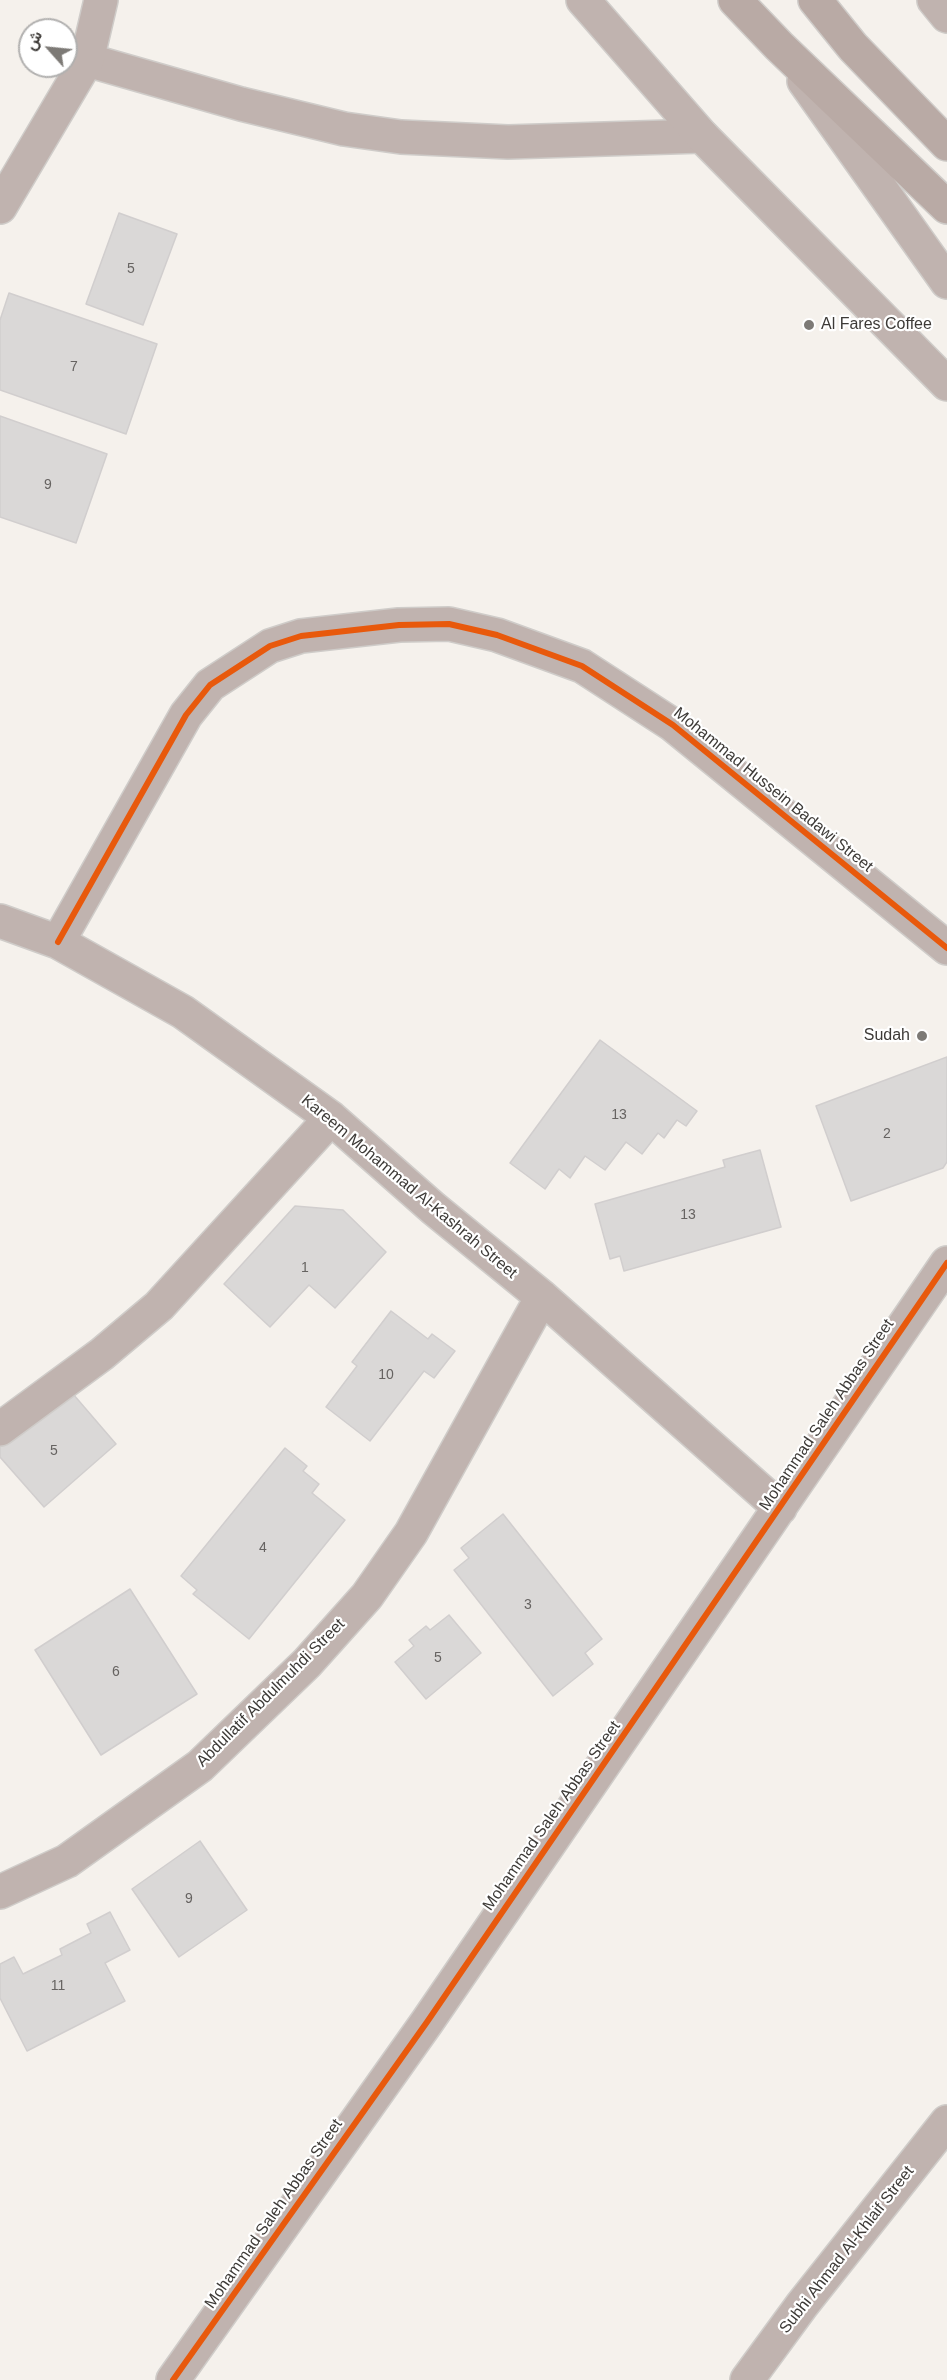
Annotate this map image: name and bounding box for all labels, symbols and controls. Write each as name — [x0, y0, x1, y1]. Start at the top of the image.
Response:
north arrow — [18, 18, 78, 78]
text: ش — [21, 28, 45, 53]
house number: 5 — [127, 261, 135, 277]
place label: Al Fares Coffee — [821, 315, 932, 335]
marker: Al Fares Coffee — [802, 318, 816, 332]
house number: 7 — [70, 359, 78, 375]
house number: 9 — [44, 477, 52, 493]
street label: Mohammad Hussein Badawi Street — [670, 704, 876, 876]
place label: Sudah — [864, 1026, 910, 1046]
marker: Sudah — [915, 1029, 929, 1043]
street label: Kareem Mohammad Al-Kashrah Street — [297, 1091, 521, 1283]
house number: 13 — [611, 1107, 627, 1123]
house number: 2 — [883, 1126, 891, 1142]
house number: 13 — [680, 1207, 696, 1223]
house number: 1 — [301, 1260, 309, 1276]
street label: Mohammad Saleh Abbas Street — [756, 1316, 898, 1514]
house number: 10 — [378, 1367, 394, 1383]
house number: 5 — [50, 1443, 58, 1459]
house number: 4 — [259, 1540, 267, 1556]
house number: 3 — [524, 1597, 532, 1613]
street label: Abdullatif Abdulmuhdi Street — [193, 1615, 349, 1771]
house number: 5 — [434, 1650, 442, 1666]
house number: 6 — [112, 1664, 120, 1680]
street label: Mohammad Saleh Abbas Street — [479, 1718, 625, 1914]
house number: 9 — [185, 1891, 193, 1907]
house number: 11 — [51, 1978, 65, 1994]
street label: Mohammad Saleh Abbas Street — [201, 2116, 347, 2312]
street label: Subhi Ahmad Al-Khlaif Street — [776, 2162, 918, 2338]

